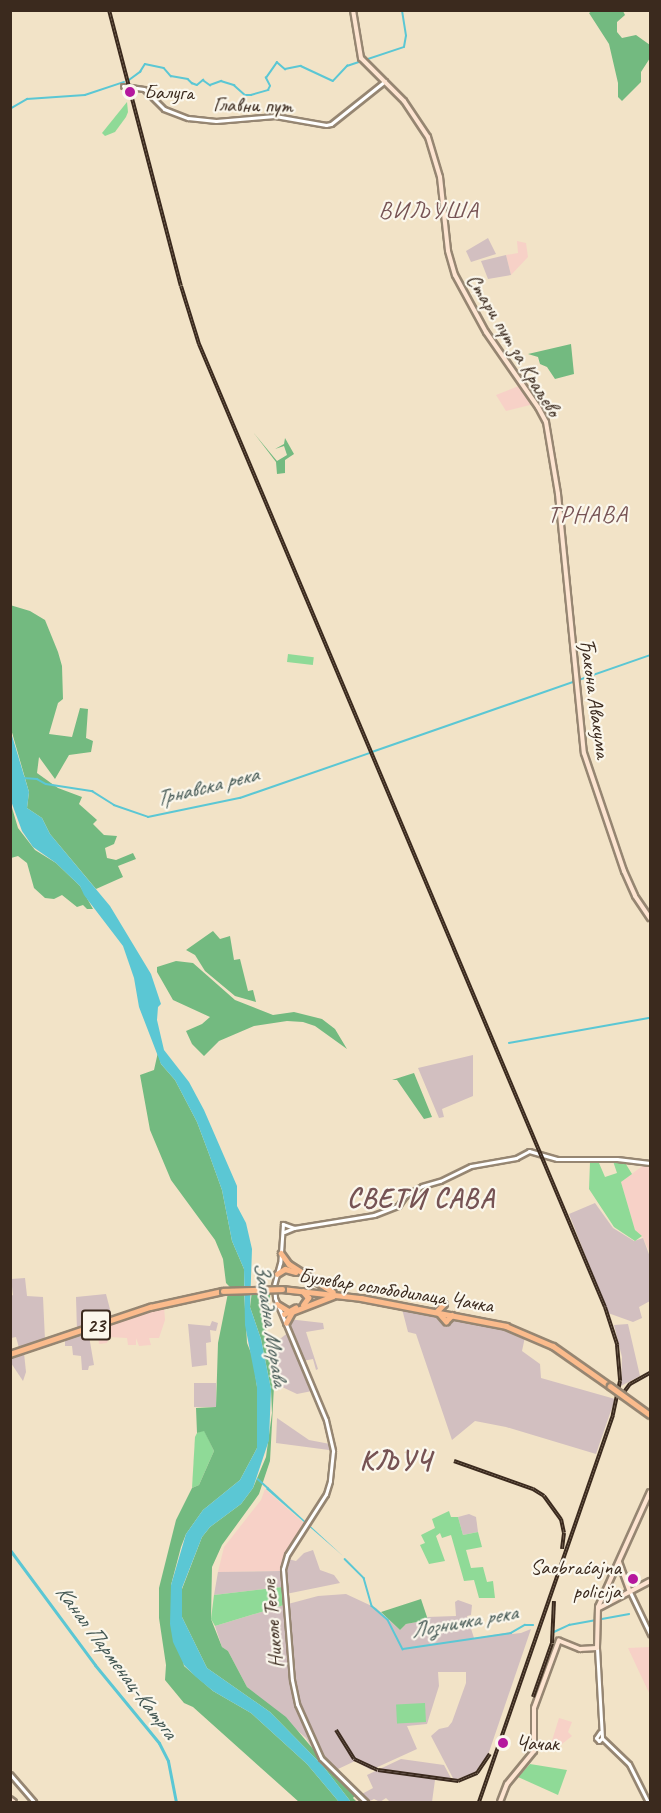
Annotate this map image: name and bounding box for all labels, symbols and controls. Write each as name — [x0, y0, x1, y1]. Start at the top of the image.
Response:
place label: Балуга — [144, 79, 194, 105]
marker: Балуга — [121, 83, 139, 101]
street label: Главни пут — [213, 92, 293, 118]
district label: ВИЉУША — [379, 197, 479, 225]
street label: Стари пут за Краљево — [461, 268, 567, 422]
district label: ТРНАВА — [548, 501, 628, 529]
street label: Ђакона Авакума — [574, 637, 616, 759]
water label: Трнавска река — [153, 762, 261, 812]
district label: СВЕТИ САВА — [344, 1183, 498, 1215]
water label: Западна Морава — [247, 1260, 293, 1388]
street label: Булевар ослободилаца Чачка — [297, 1262, 495, 1318]
road number: 23 — [81, 1308, 111, 1342]
district label: КЉУЧ — [360, 1445, 432, 1477]
place label: Saobraćajna policija — [530, 1554, 621, 1604]
marker: Saobraćajna policija — [626, 1572, 640, 1586]
water label: Канал Парменац-Катрга — [49, 1579, 183, 1745]
street label: Николе Тесле — [256, 1579, 288, 1669]
water label: Лозничка река — [409, 1600, 519, 1644]
place label: Чачак — [516, 1730, 559, 1756]
marker: Чачак — [494, 1734, 512, 1752]

